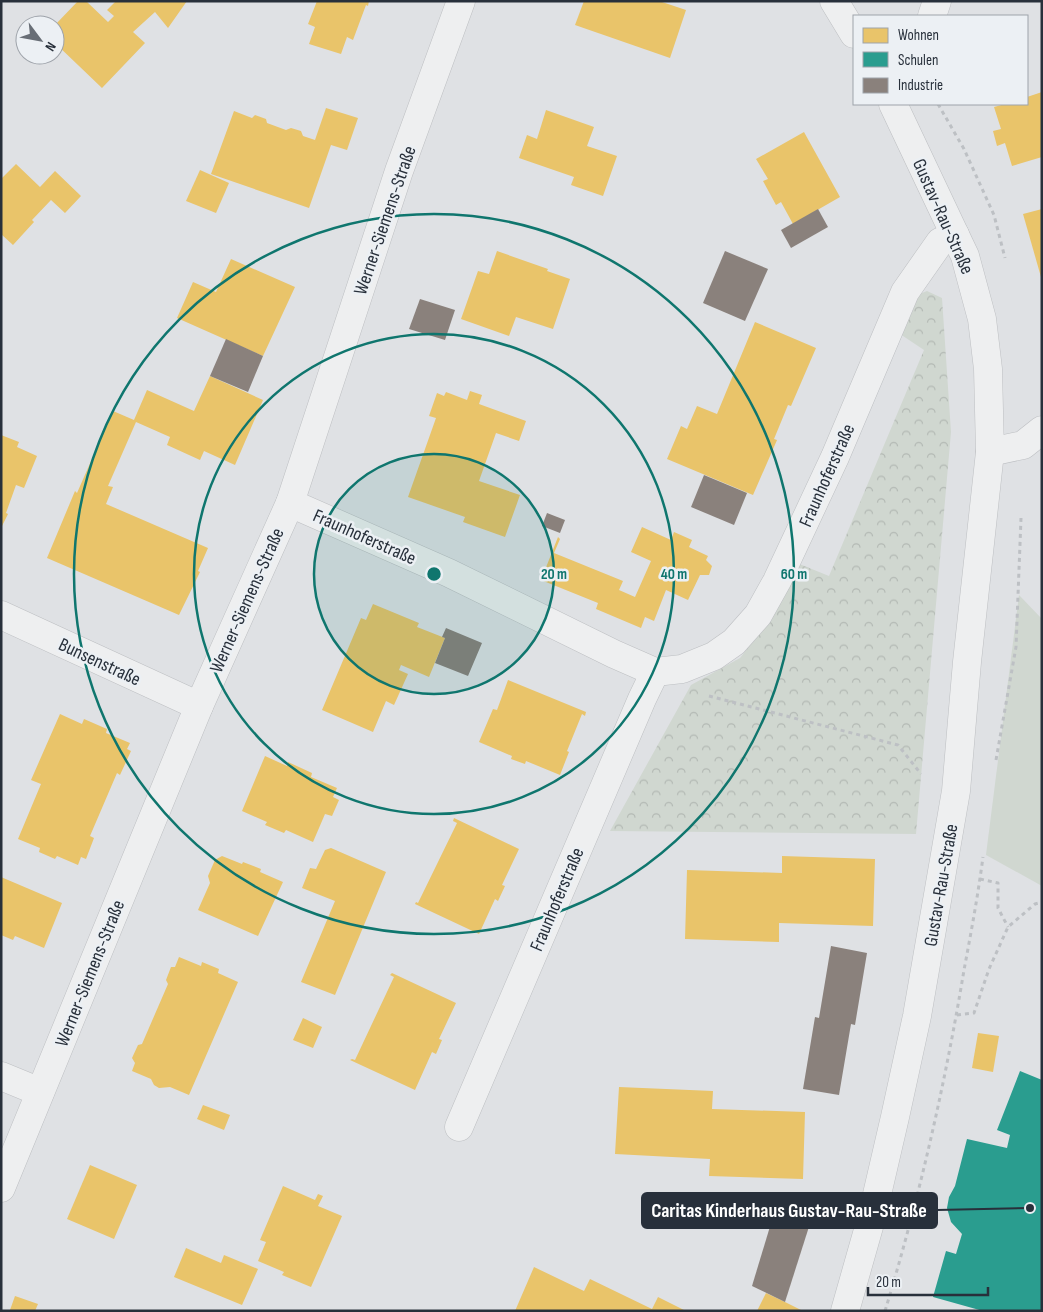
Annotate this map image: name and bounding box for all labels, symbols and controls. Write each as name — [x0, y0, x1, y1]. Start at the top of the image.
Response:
north arrow — [15, 15, 65, 65]
legend — [853, 15, 1028, 105]
text: Wohnen — [898, 26, 939, 45]
text: N — [41, 39, 60, 54]
text: Schulen — [898, 51, 938, 70]
text: Industrie — [898, 76, 943, 95]
street label: Werner-Siemens-Straße — [349, 143, 422, 298]
street label: Gustav-Rau-Straße — [907, 155, 978, 278]
street label: Fraunhoferstraße — [794, 421, 860, 531]
street label: Fraunhoferstraße — [309, 504, 419, 570]
street label: Werner-Siemens-Straße — [205, 525, 290, 677]
centre of rings — [425, 565, 443, 583]
text: 20 m — [541, 565, 567, 584]
text: 40 m — [661, 565, 687, 584]
text: 60 m — [781, 565, 807, 584]
street label: Bunsenstraße — [55, 633, 144, 691]
street label: Gustav-Rau-Straße — [919, 822, 964, 948]
street label: Fraunhoferstraße — [525, 844, 590, 955]
street label: Werner-Siemens-Straße — [51, 897, 130, 1050]
callout: Caritas Kinderhaus Gustav-Rau-Straße — [642, 1193, 937, 1228]
text: Caritas Kinderhaus Gustav-Rau-Straße — [651, 1199, 927, 1223]
scale bar — [868, 1264, 988, 1296]
text: 20 m — [876, 1273, 901, 1292]

